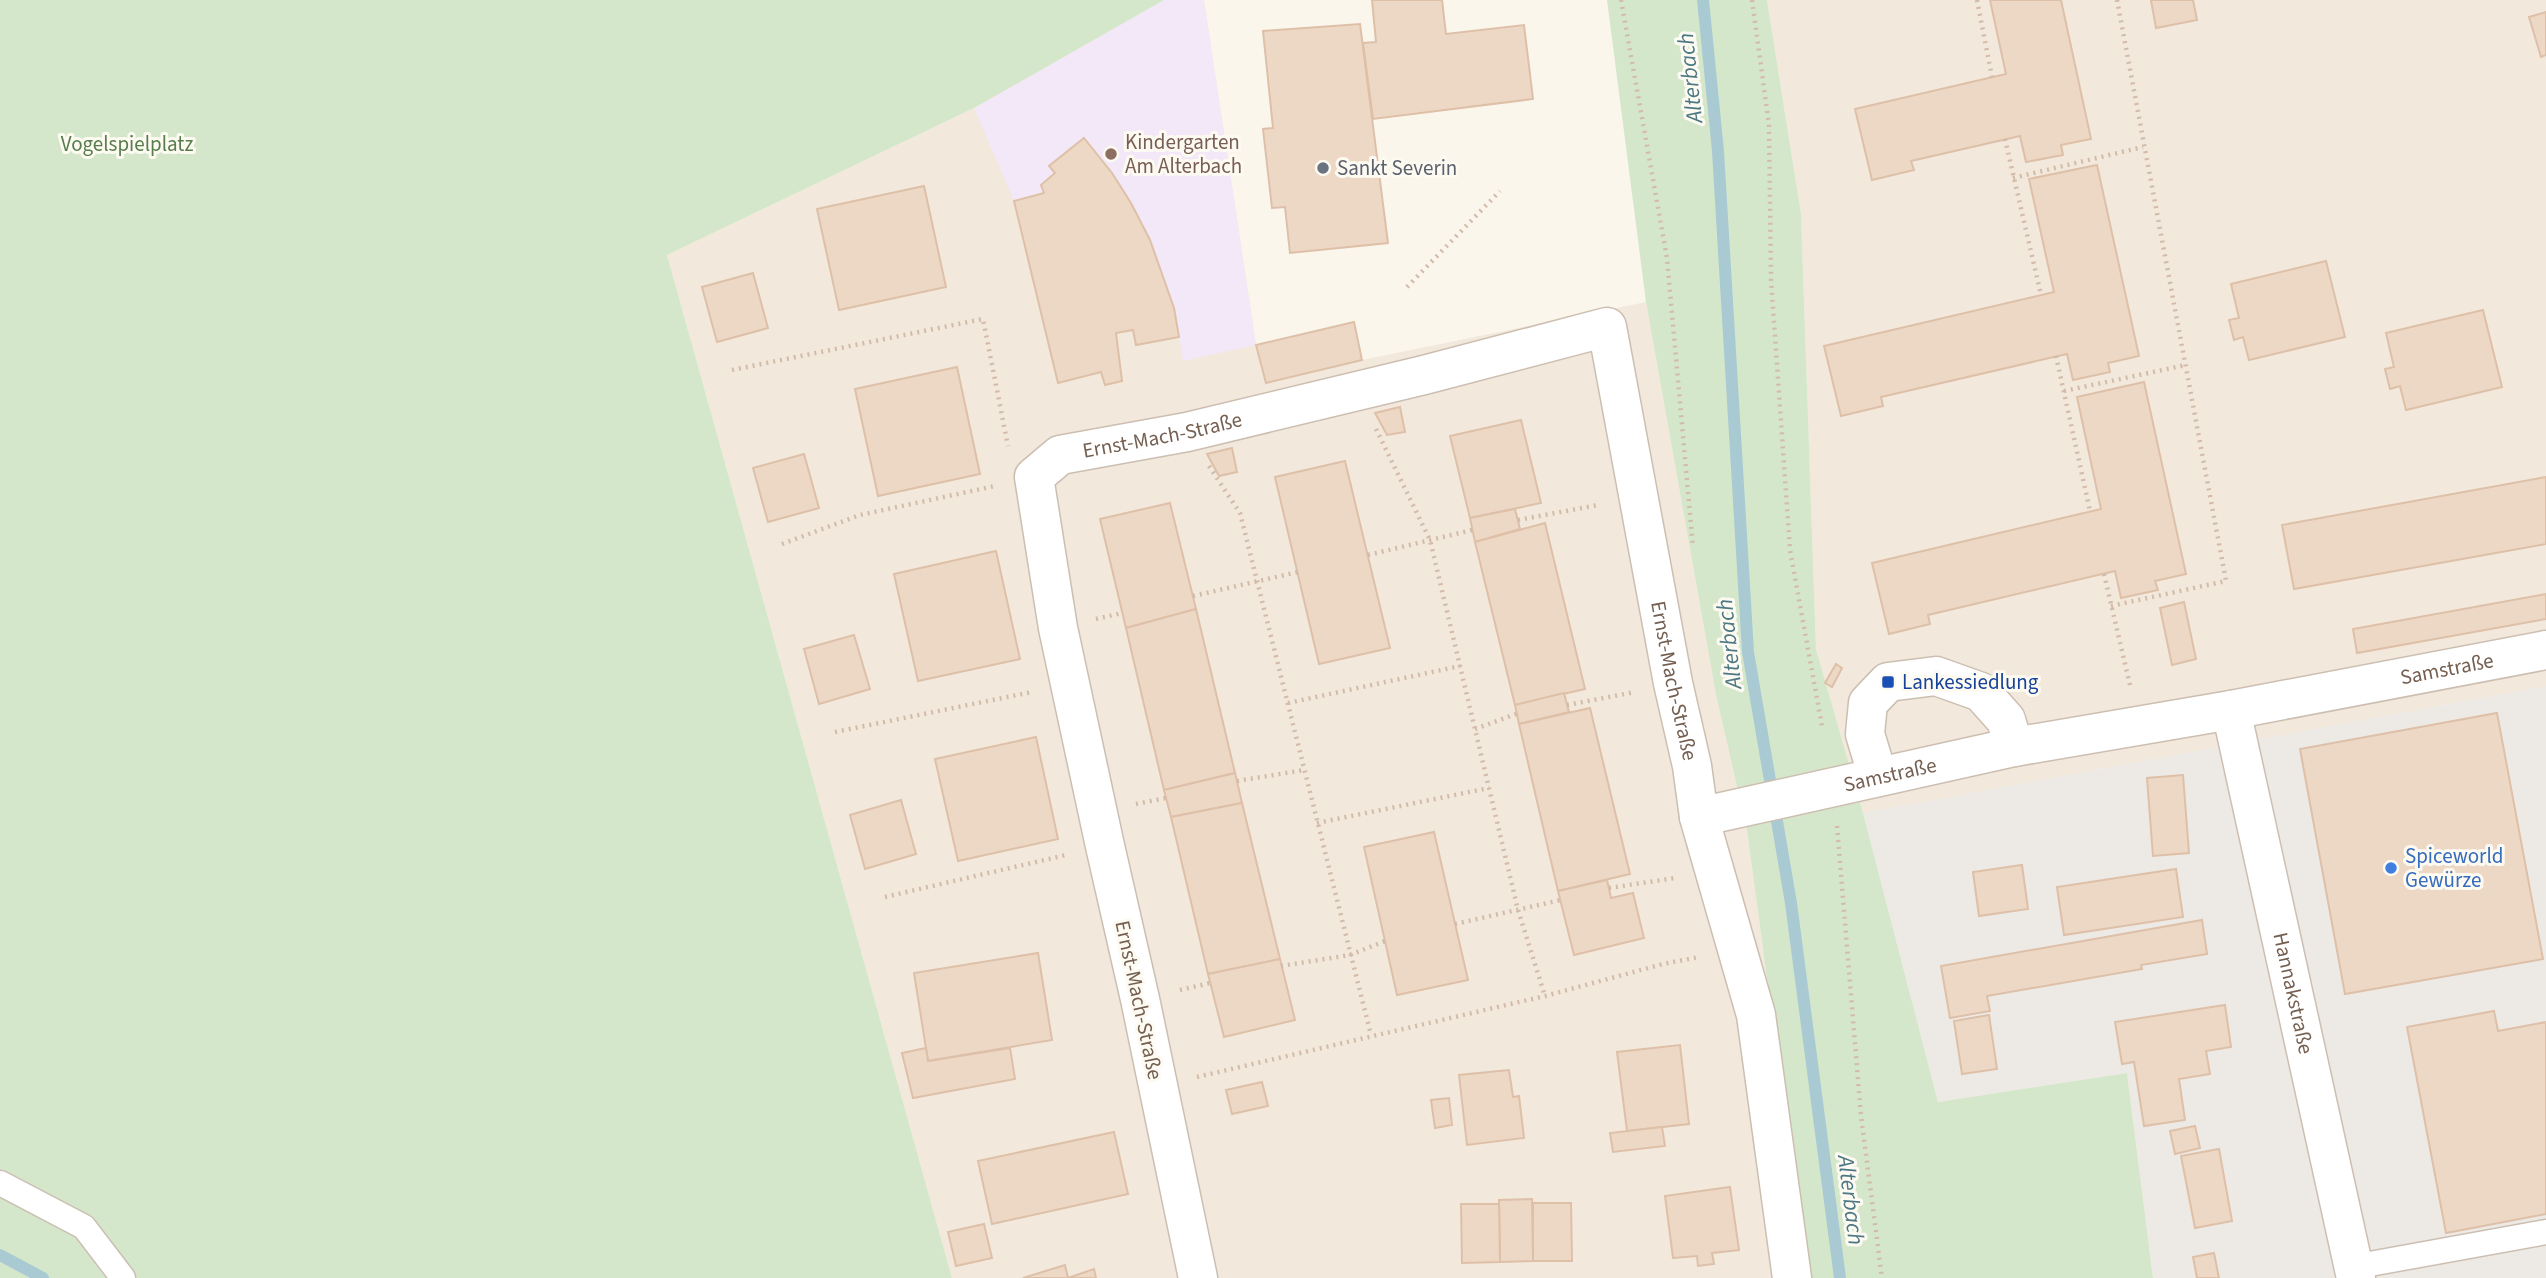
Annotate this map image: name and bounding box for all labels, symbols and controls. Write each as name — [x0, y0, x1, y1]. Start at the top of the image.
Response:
water label: Alterbach — [1669, 31, 1711, 127]
place label: Kindergarten Am Alterbach — [1125, 127, 1242, 181]
park label: Vogelspielplatz — [61, 129, 193, 159]
marker: Kindergarten Am Alterbach — [1103, 146, 1119, 162]
place label: Sankt Severin — [1337, 153, 1457, 183]
marker: Sankt Severin — [1315, 160, 1331, 176]
street label: Ernst-Mach-Straße — [1080, 404, 1245, 466]
water label: Alterbach — [1708, 597, 1750, 693]
street label: Ernst-Mach-Straße — [1643, 599, 1705, 763]
street label: Samstraße — [2398, 645, 2496, 692]
place label: Lankessiedlung — [1902, 667, 2039, 697]
marker: Lankessiedlung — [1880, 674, 1896, 690]
street label: Samstraße — [1840, 750, 1939, 799]
place label: Spiceworld Gewürze — [2405, 841, 2503, 895]
marker: Spiceworld Gewürze — [2383, 860, 2399, 876]
street label: Ernst-Mach-Straße — [1107, 918, 1171, 1082]
street label: Hannakstraße — [2265, 930, 2321, 1057]
water label: Alterbach — [1829, 1151, 1873, 1247]

